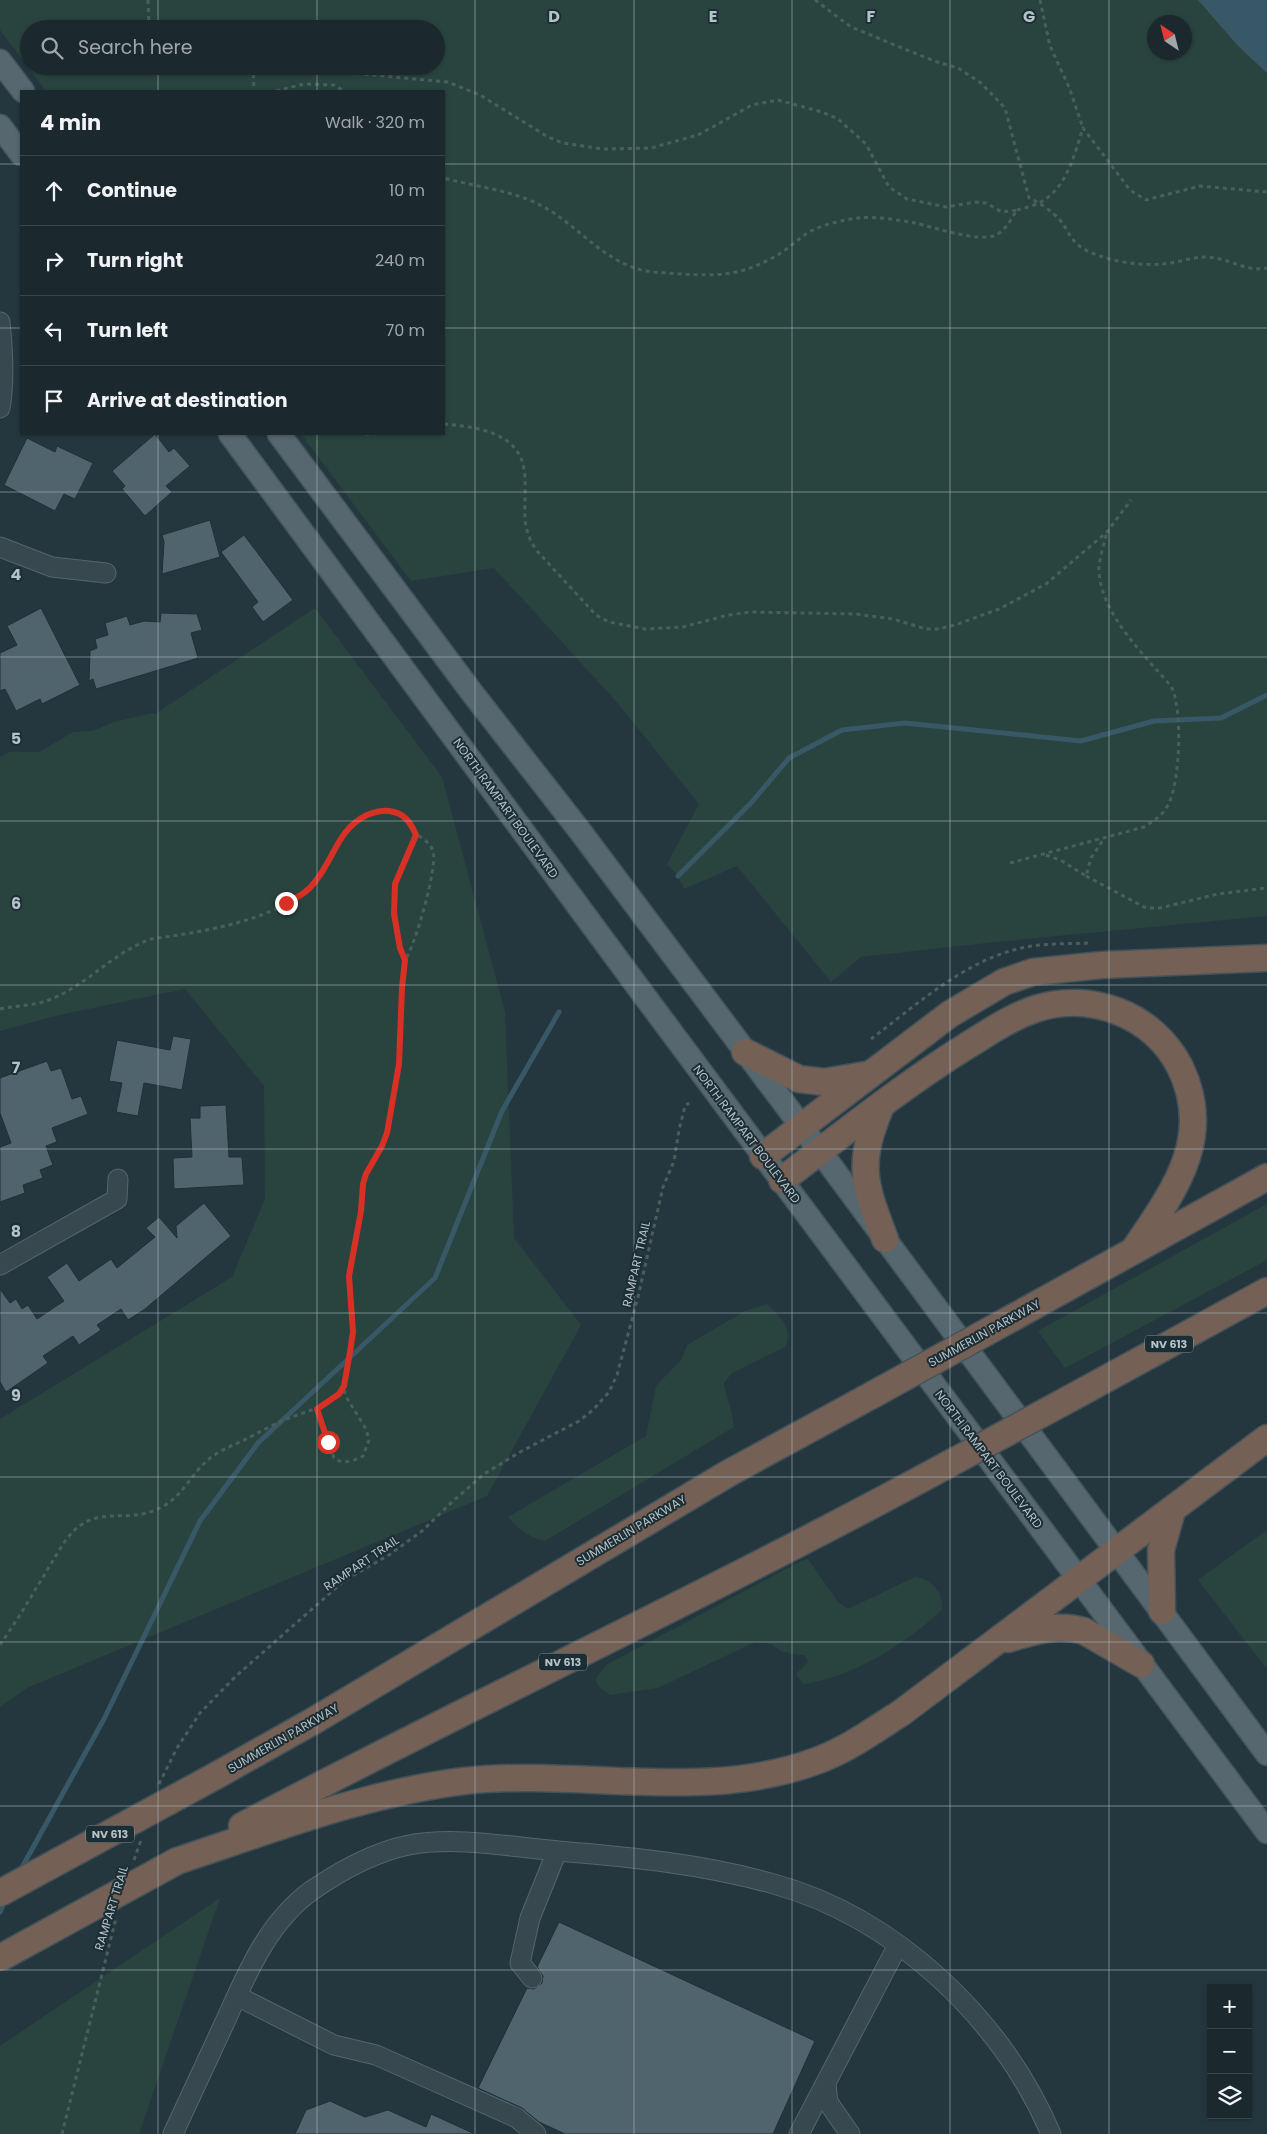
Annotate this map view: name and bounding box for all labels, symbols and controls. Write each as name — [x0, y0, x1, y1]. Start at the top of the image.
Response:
text: D — [548, 5, 560, 28]
text: E — [709, 5, 717, 28]
text: F — [867, 5, 876, 28]
text: G — [1023, 5, 1035, 28]
north arrow — [1147, 15, 1192, 60]
search box — [20, 20, 445, 75]
icon: search — [38, 34, 66, 62]
text: Search here — [78, 34, 192, 61]
text: 4 min — [40, 108, 101, 137]
text: Walk · 320 m — [325, 111, 425, 134]
icon: ahead — [40, 177, 68, 205]
text: Continue — [87, 177, 177, 204]
text: 10 m — [389, 179, 425, 202]
icon: right — [40, 247, 68, 275]
text: Turn right — [87, 247, 183, 274]
text: 240 m — [375, 249, 425, 272]
icon: left — [40, 317, 68, 345]
text: Turn left — [87, 317, 168, 344]
text: 70 m — [385, 319, 425, 342]
icon: arrive — [40, 387, 68, 415]
text: Arrive at destination — [87, 387, 288, 414]
text: 4 — [11, 563, 22, 586]
text: 5 — [11, 727, 21, 750]
street label: NORTH RAMPART BOULEVARD — [449, 735, 563, 881]
text: 6 — [11, 892, 21, 915]
route end — [275, 892, 298, 915]
text: 7 — [12, 1056, 21, 1079]
street label: NORTH RAMPART BOULEVARD — [689, 1061, 805, 1207]
street label: RAMPART TRAIL — [618, 1219, 654, 1309]
text: 8 — [11, 1220, 21, 1243]
street label: SUMMERLIN PARKWAY — [925, 1295, 1043, 1371]
road number: NV 613 — [1145, 1336, 1193, 1352]
text: 9 — [11, 1384, 21, 1407]
street label: NORTH RAMPART BOULEVARD — [931, 1386, 1047, 1532]
route start — [317, 1431, 340, 1454]
street label: SUMMERLIN PARKWAY — [573, 1490, 689, 1570]
street label: RAMPART TRAIL — [320, 1531, 402, 1595]
road number: NV 613 — [539, 1654, 587, 1670]
street label: SUMMERLIN PARKWAY — [224, 1699, 342, 1777]
road number: NV 613 — [86, 1826, 134, 1842]
street label: RAMPART TRAIL — [90, 1864, 132, 1952]
map controls — [1207, 1984, 1252, 2119]
button: + — [1207, 1984, 1252, 2029]
button: − — [1207, 2029, 1252, 2074]
button: layers — [1207, 2074, 1252, 2119]

